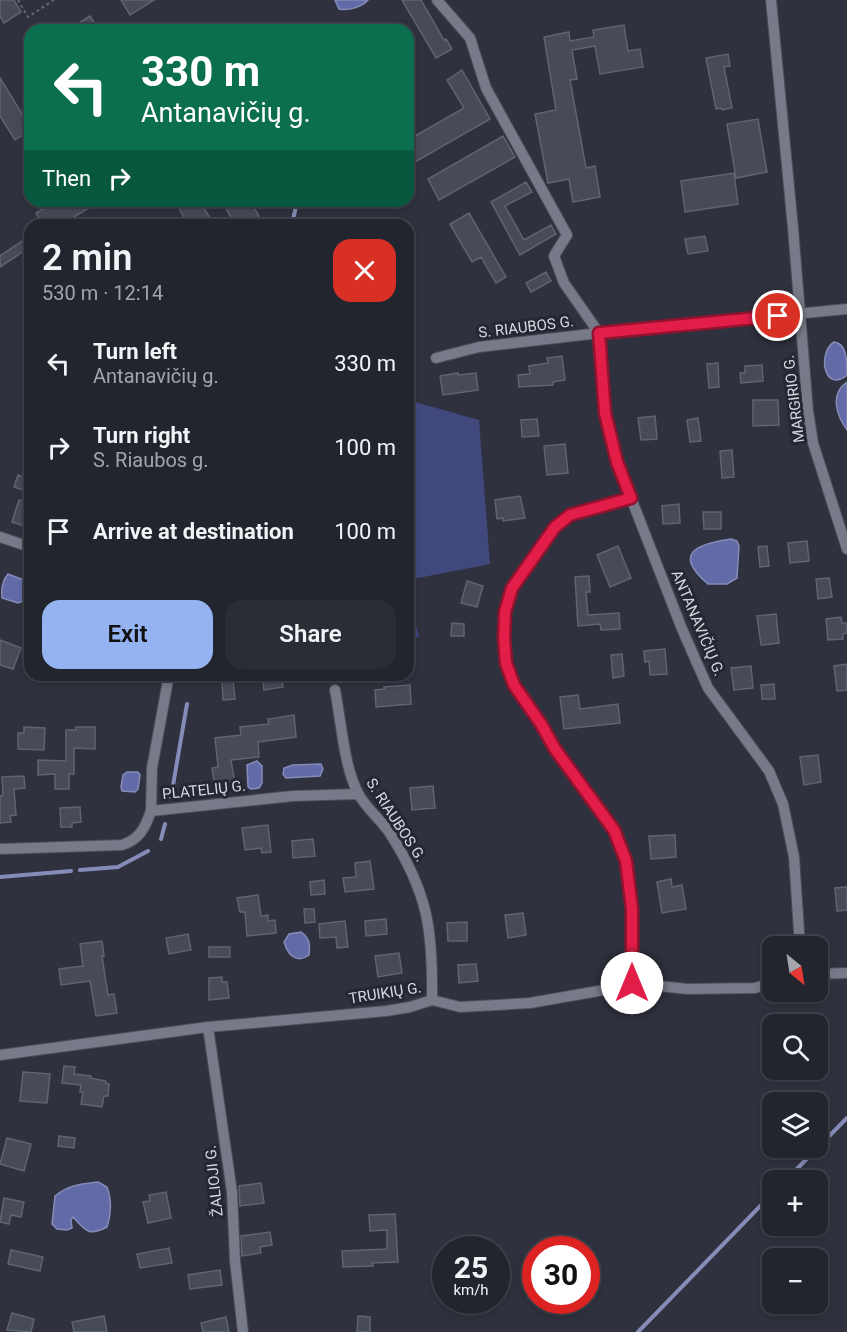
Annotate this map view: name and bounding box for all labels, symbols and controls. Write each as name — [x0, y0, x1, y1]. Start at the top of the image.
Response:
text: 330 m — [141, 47, 260, 96]
icon: left — [42, 48, 120, 126]
text: Antanavičių g. — [141, 97, 311, 129]
icon: right — [103, 162, 136, 195]
text: Then — [42, 166, 91, 191]
text: 2 min — [42, 237, 132, 279]
button: close — [333, 239, 396, 302]
text: 530 m · 12:14 — [42, 281, 163, 305]
pin — [752, 290, 803, 341]
icon: arrive — [761, 299, 794, 332]
street label: S. RIAUBOS G. — [477, 312, 575, 342]
text: Turn left — [93, 339, 177, 364]
icon: left — [42, 347, 75, 380]
text: 330 m — [334, 351, 396, 376]
street label: MARGIRIO G. — [780, 354, 808, 444]
text: Antanavičių g. — [93, 364, 219, 388]
text: Turn right — [93, 423, 190, 448]
icon: right — [42, 431, 75, 464]
text: 100 m — [334, 435, 396, 460]
text: S. Riaubos g. — [93, 448, 209, 472]
icon: arrive — [42, 515, 75, 548]
text: Arrive at destination — [93, 519, 294, 544]
text: 100 m — [334, 519, 396, 544]
street label: ANTANAVIČIŲ G. — [668, 567, 728, 679]
button: Exit — [42, 600, 213, 669]
button: Share — [225, 600, 396, 669]
street label: S. RIAUBOS G. — [362, 775, 430, 865]
street label: PLATELIŲ G. — [161, 777, 247, 803]
north arrow — [762, 936, 828, 1002]
map controls — [762, 936, 828, 1314]
position arrow — [600, 951, 664, 1015]
street label: TRUIKIŲ G. — [347, 978, 423, 1008]
button: search — [762, 1014, 828, 1080]
button: layers — [762, 1092, 828, 1158]
street label: ŽALIOJI G. — [201, 1144, 227, 1218]
button: + — [762, 1170, 828, 1236]
speed limit sign: 30 — [522, 1236, 600, 1314]
button: − — [762, 1248, 828, 1314]
text: 25 — [454, 1250, 488, 1285]
text: km/h — [453, 1281, 489, 1299]

